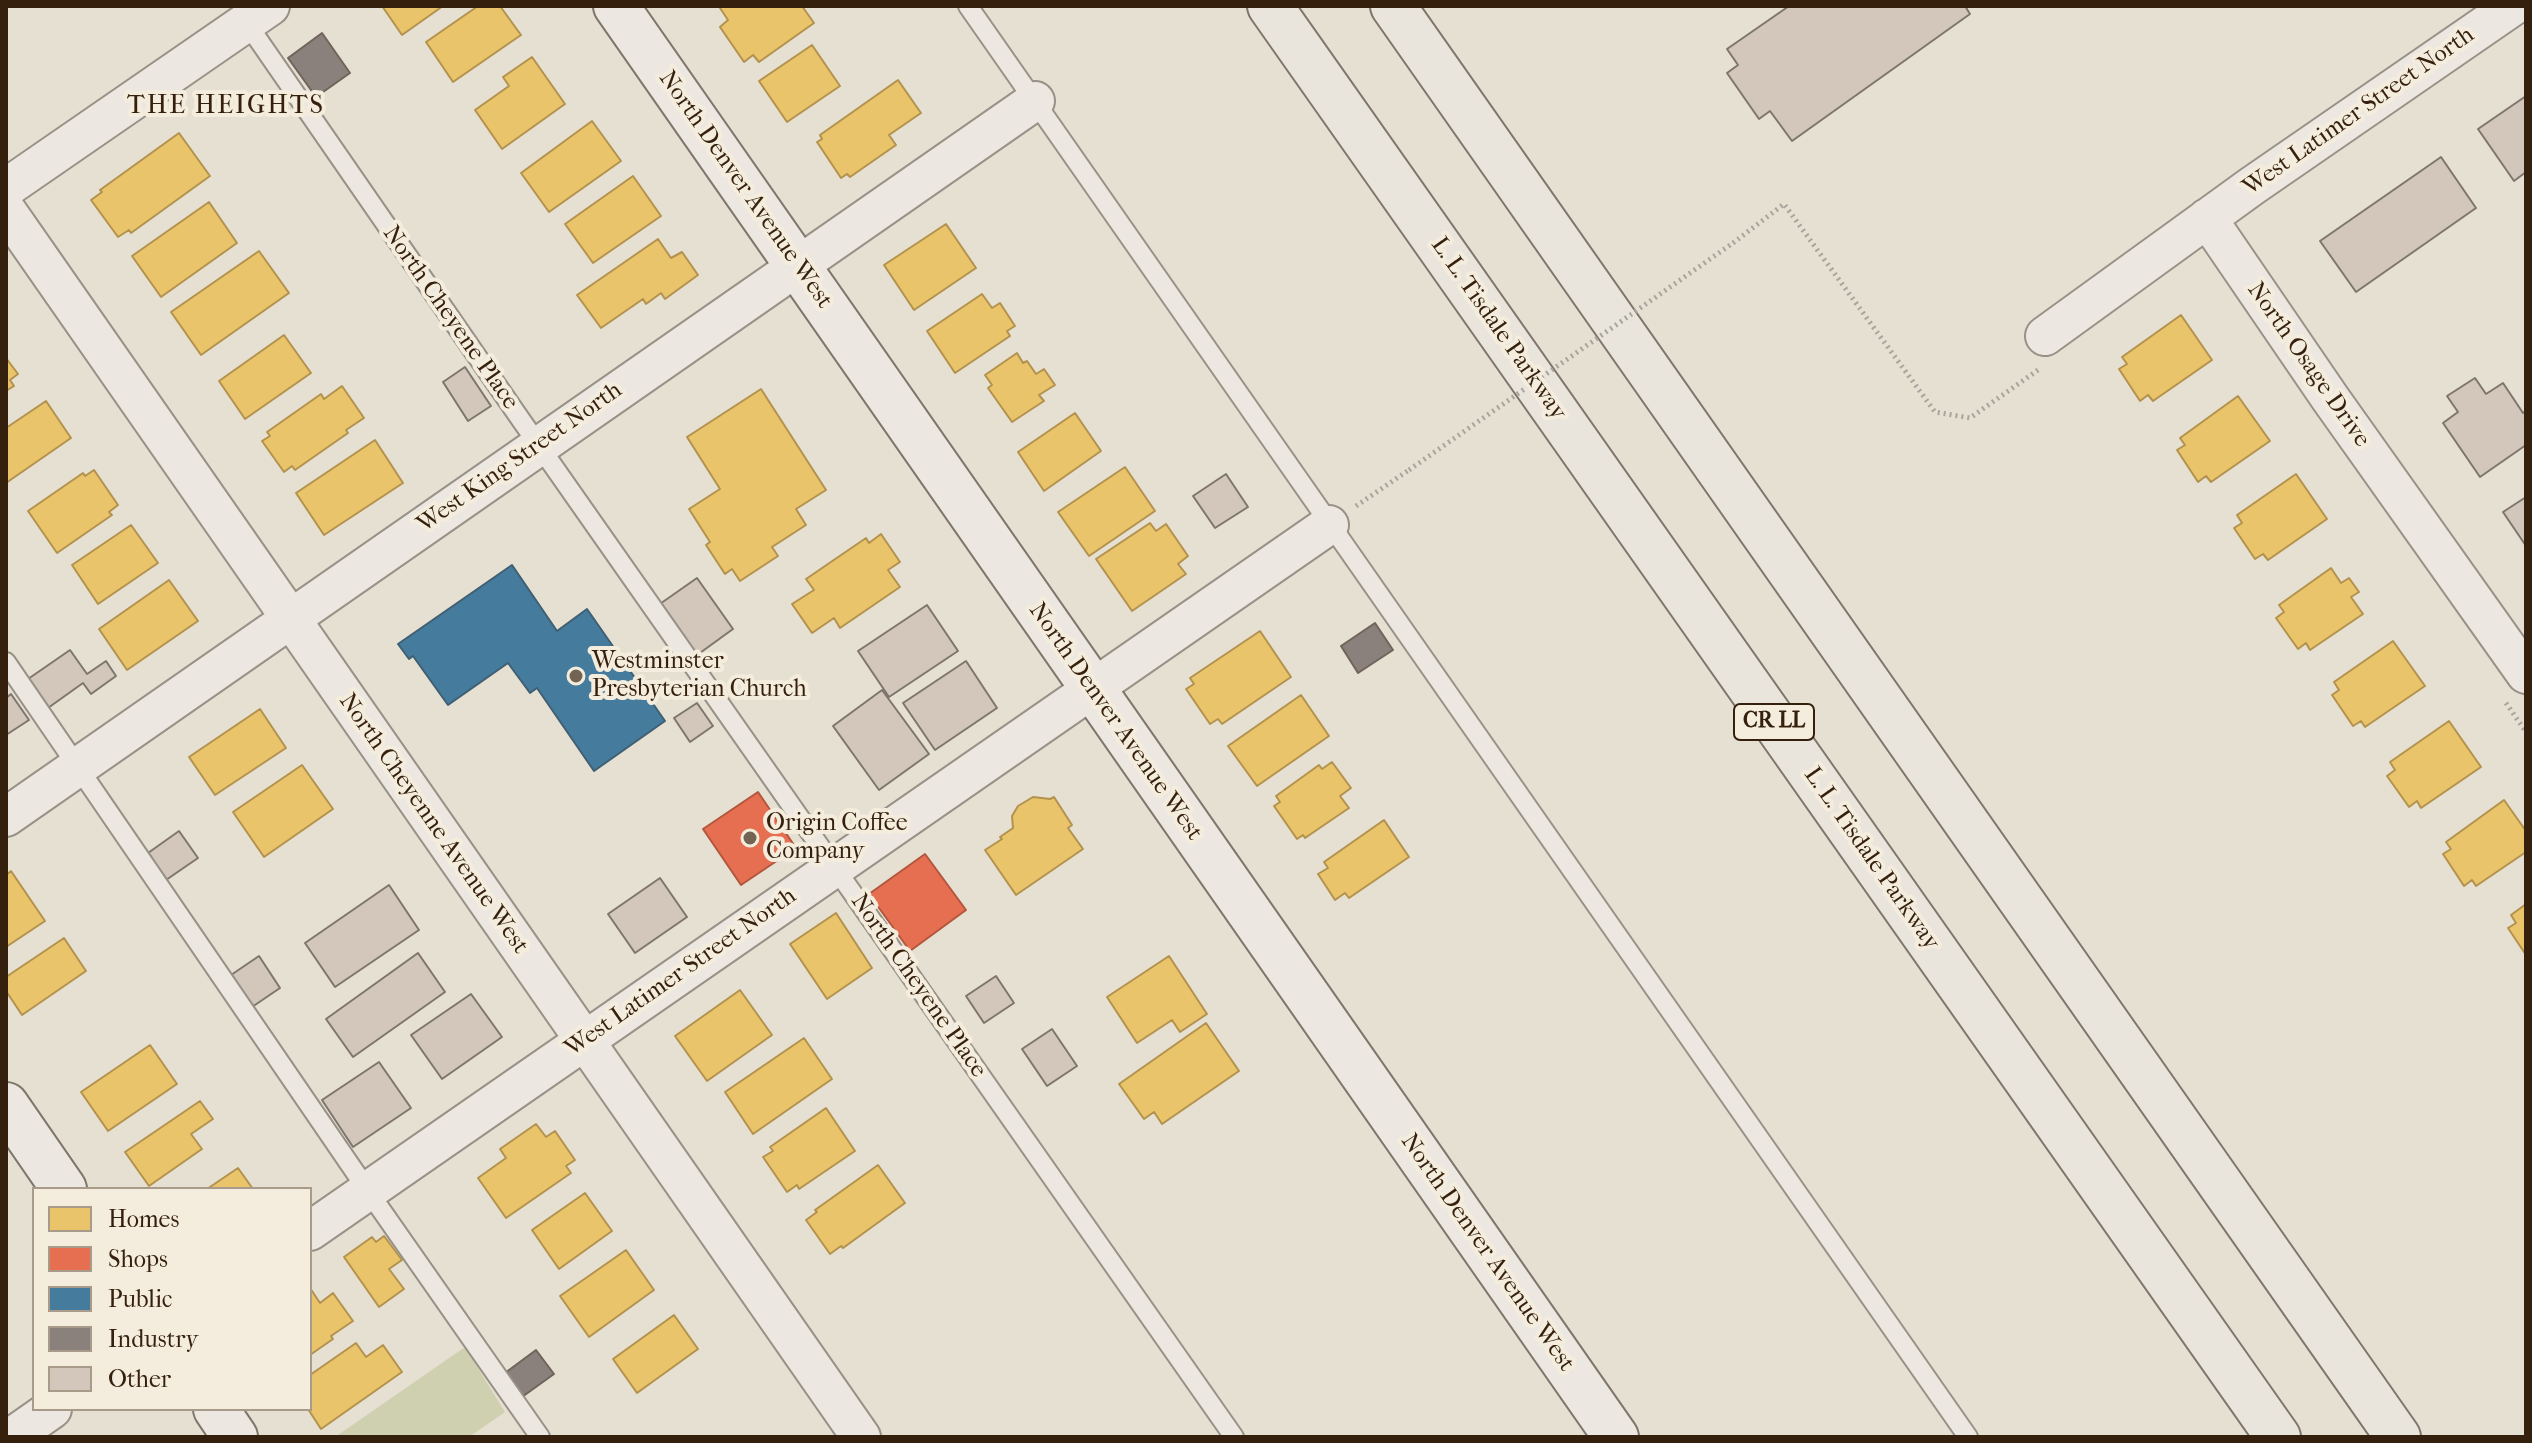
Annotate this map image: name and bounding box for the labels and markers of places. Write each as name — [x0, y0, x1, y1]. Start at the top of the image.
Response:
place label: Westminster Presbyterian Church — [592, 648, 807, 704]
marker: Westminster Presbyterian Church — [567, 667, 585, 685]
place label: Origin Coffee Company — [766, 810, 908, 866]
marker: Origin Coffee Company — [741, 829, 759, 847]

